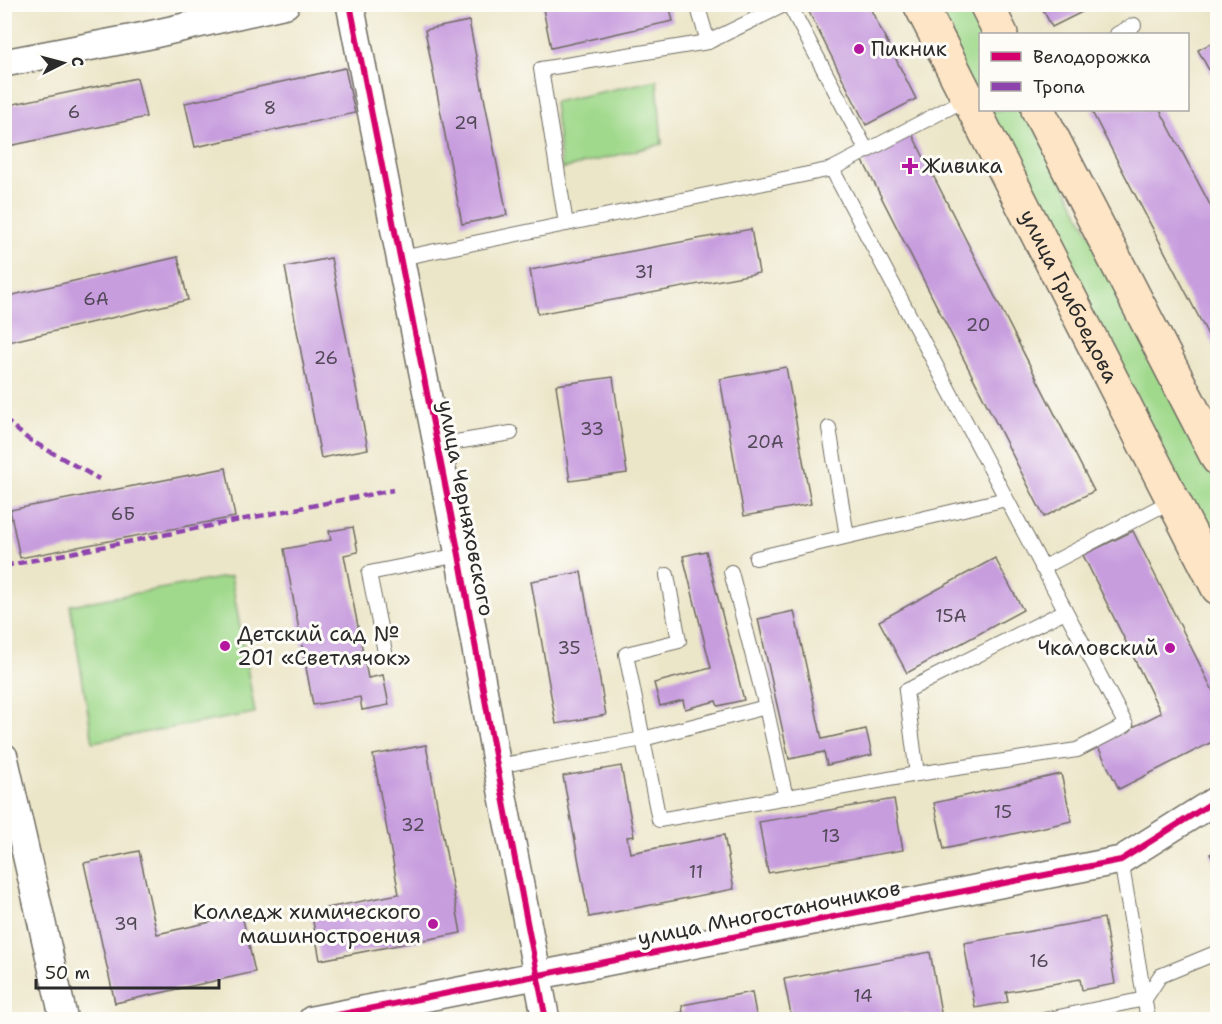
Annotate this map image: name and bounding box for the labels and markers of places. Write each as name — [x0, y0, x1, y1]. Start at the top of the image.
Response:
place label: Пикник — [871, 35, 947, 63]
marker: Пикник — [852, 42, 866, 56]
place label: Живика — [922, 152, 1002, 180]
marker: Живика — [903, 159, 917, 173]
place label: Детский сад № 201 «Светлячок» — [237, 620, 411, 672]
place label: Чкаловский — [1037, 634, 1158, 662]
marker: Детский сад № 201 «Светлячок» — [218, 639, 232, 653]
marker: Чкаловский — [1163, 641, 1177, 655]
place label: Колледж химического машиностроения — [193, 898, 421, 950]
marker: Колледж химического машиностроения — [426, 917, 440, 931]

